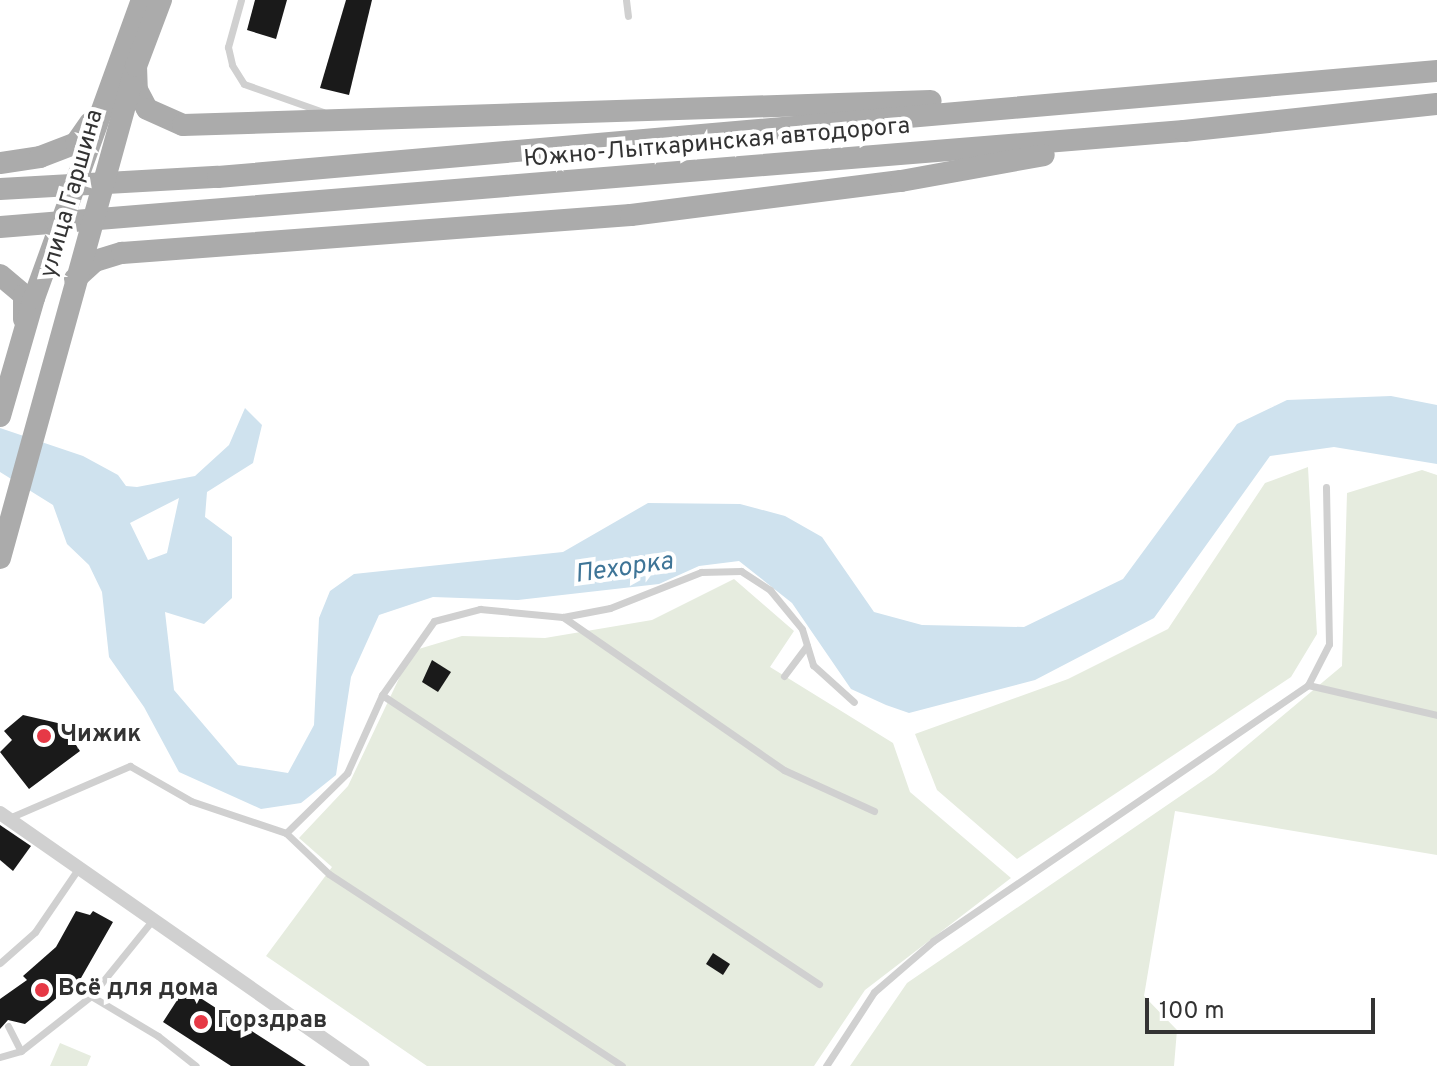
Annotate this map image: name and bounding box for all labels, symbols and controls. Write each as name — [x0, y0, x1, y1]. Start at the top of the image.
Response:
street label: улица Гаршина — [35, 106, 111, 282]
street label: Южно-Лыткаринская автодорога — [523, 113, 911, 175]
water label: Пехорка — [573, 547, 675, 591]
place label: Чижик — [60, 722, 141, 750]
marker: Чижик — [35, 727, 53, 745]
place label: Всё для дома — [58, 976, 218, 1004]
marker: Всё для дома — [33, 981, 51, 999]
scale bar — [1149, 982, 1379, 1032]
text: 100 m — [1159, 997, 1225, 1027]
place label: Горздрав — [217, 1008, 327, 1036]
marker: Горздрав — [192, 1013, 210, 1031]

